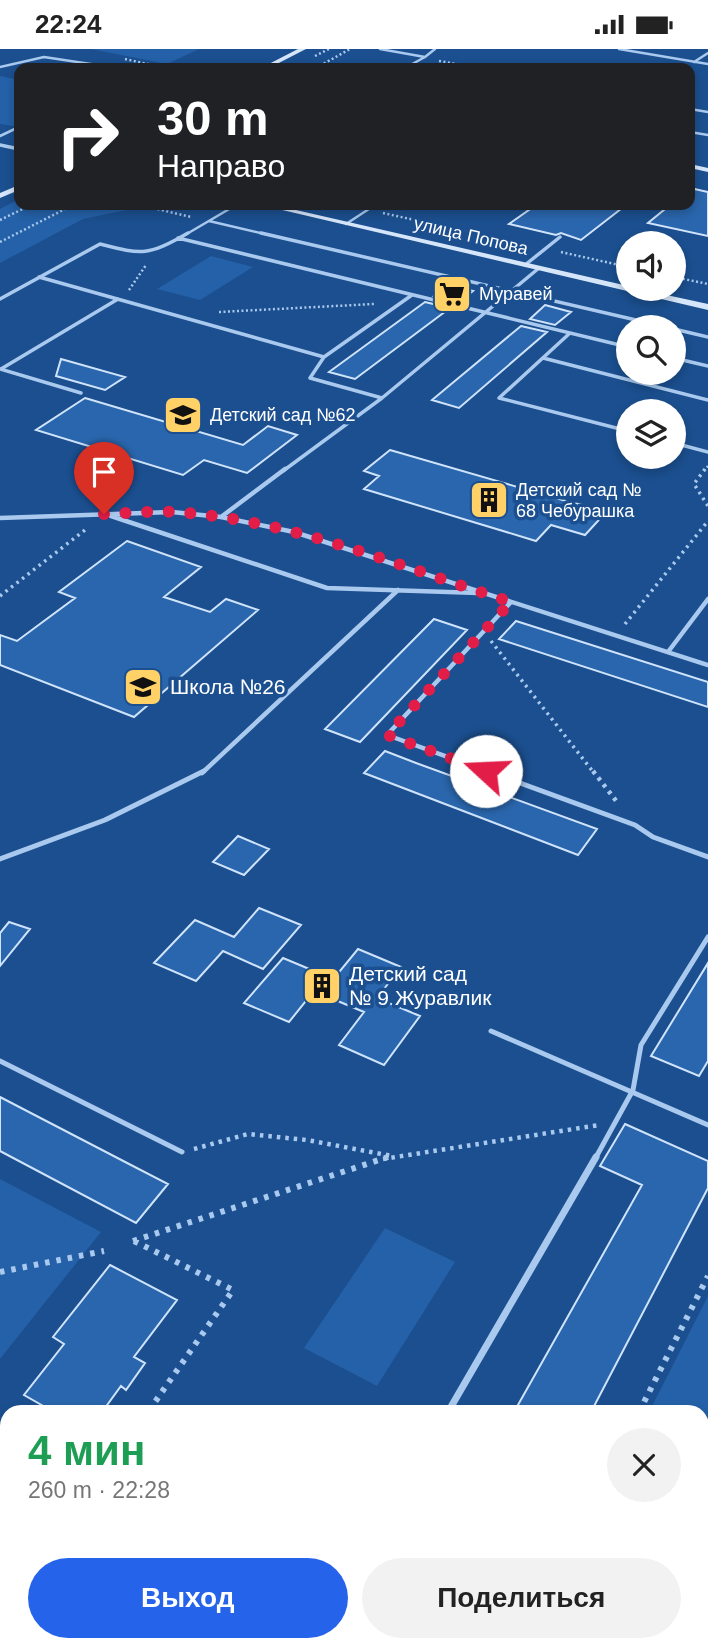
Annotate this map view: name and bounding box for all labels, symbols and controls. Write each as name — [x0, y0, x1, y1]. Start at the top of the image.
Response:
text: 22:24 — [35, 9, 102, 39]
icon: right — [42, 91, 133, 182]
text: 30 m — [157, 91, 269, 145]
text: Направо — [157, 148, 285, 184]
street label: улица Попова — [412, 213, 531, 259]
map controls — [616, 231, 686, 469]
button: sound — [616, 231, 686, 301]
supermarket icon: Муравей — [431, 273, 473, 315]
place label: Муравей — [479, 284, 552, 304]
button: search — [616, 315, 686, 385]
school or university icon: Детский сад №62 — [162, 394, 204, 436]
button: layers — [616, 399, 686, 469]
place label: Детский сад №62 — [210, 405, 355, 425]
pin — [74, 442, 134, 514]
icon: arrive — [85, 453, 123, 491]
building icon: Детский сад № 68 Чебурашка — [468, 479, 510, 521]
place label: Детский сад № 68 Чебурашка — [516, 480, 641, 521]
school or university icon: Школа №26 — [122, 666, 164, 708]
place label: Школа №26 — [170, 675, 286, 698]
position arrow — [449, 734, 523, 808]
place label: Детский сад № 9 Журавлик — [349, 962, 492, 1009]
building icon: Детский сад № 9 Журавлик — [301, 965, 343, 1007]
text: 4 мин — [28, 1427, 145, 1474]
button: close — [607, 1428, 681, 1502]
text: 260 m · 22:28 — [28, 1477, 170, 1503]
button: Выход — [28, 1558, 348, 1638]
button: Поделиться — [362, 1558, 681, 1638]

